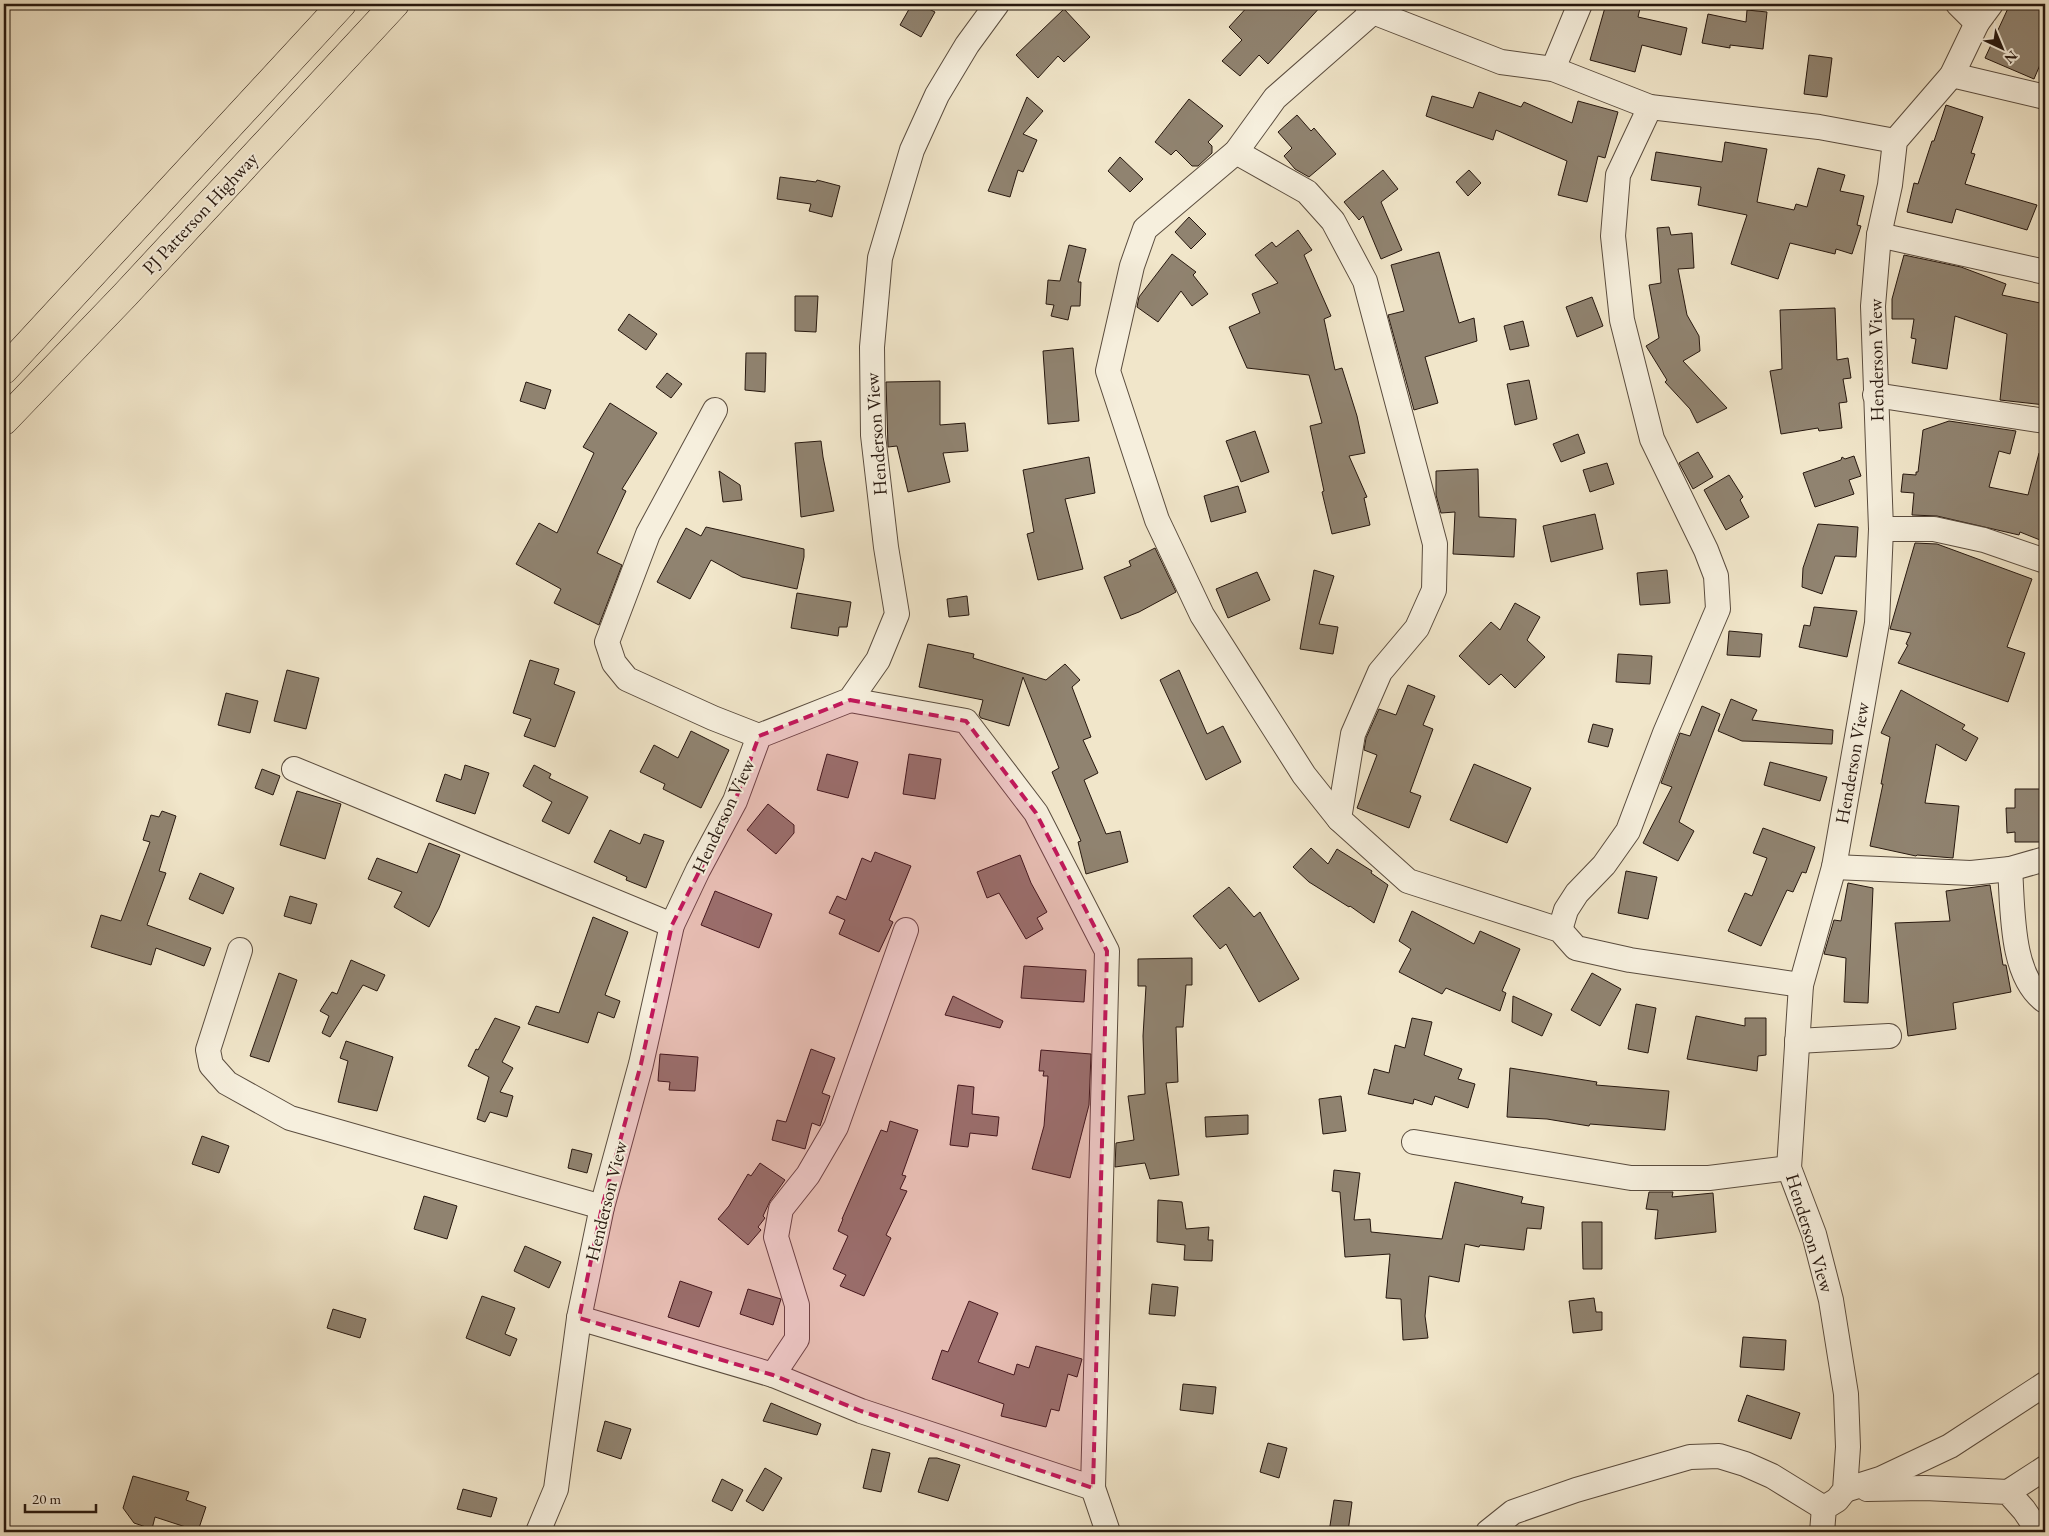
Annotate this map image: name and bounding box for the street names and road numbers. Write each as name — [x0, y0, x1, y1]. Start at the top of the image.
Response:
street label: PJ Patterson Highway — [137, 146, 264, 280]
street label: Henderson View — [1862, 297, 1890, 422]
street label: Henderson View — [859, 371, 893, 496]
street label: Henderson View — [1829, 699, 1875, 826]
street label: Henderson View — [686, 754, 761, 877]
street label: Henderson View — [579, 1137, 633, 1264]
street label: Henderson View — [1780, 1171, 1840, 1296]

